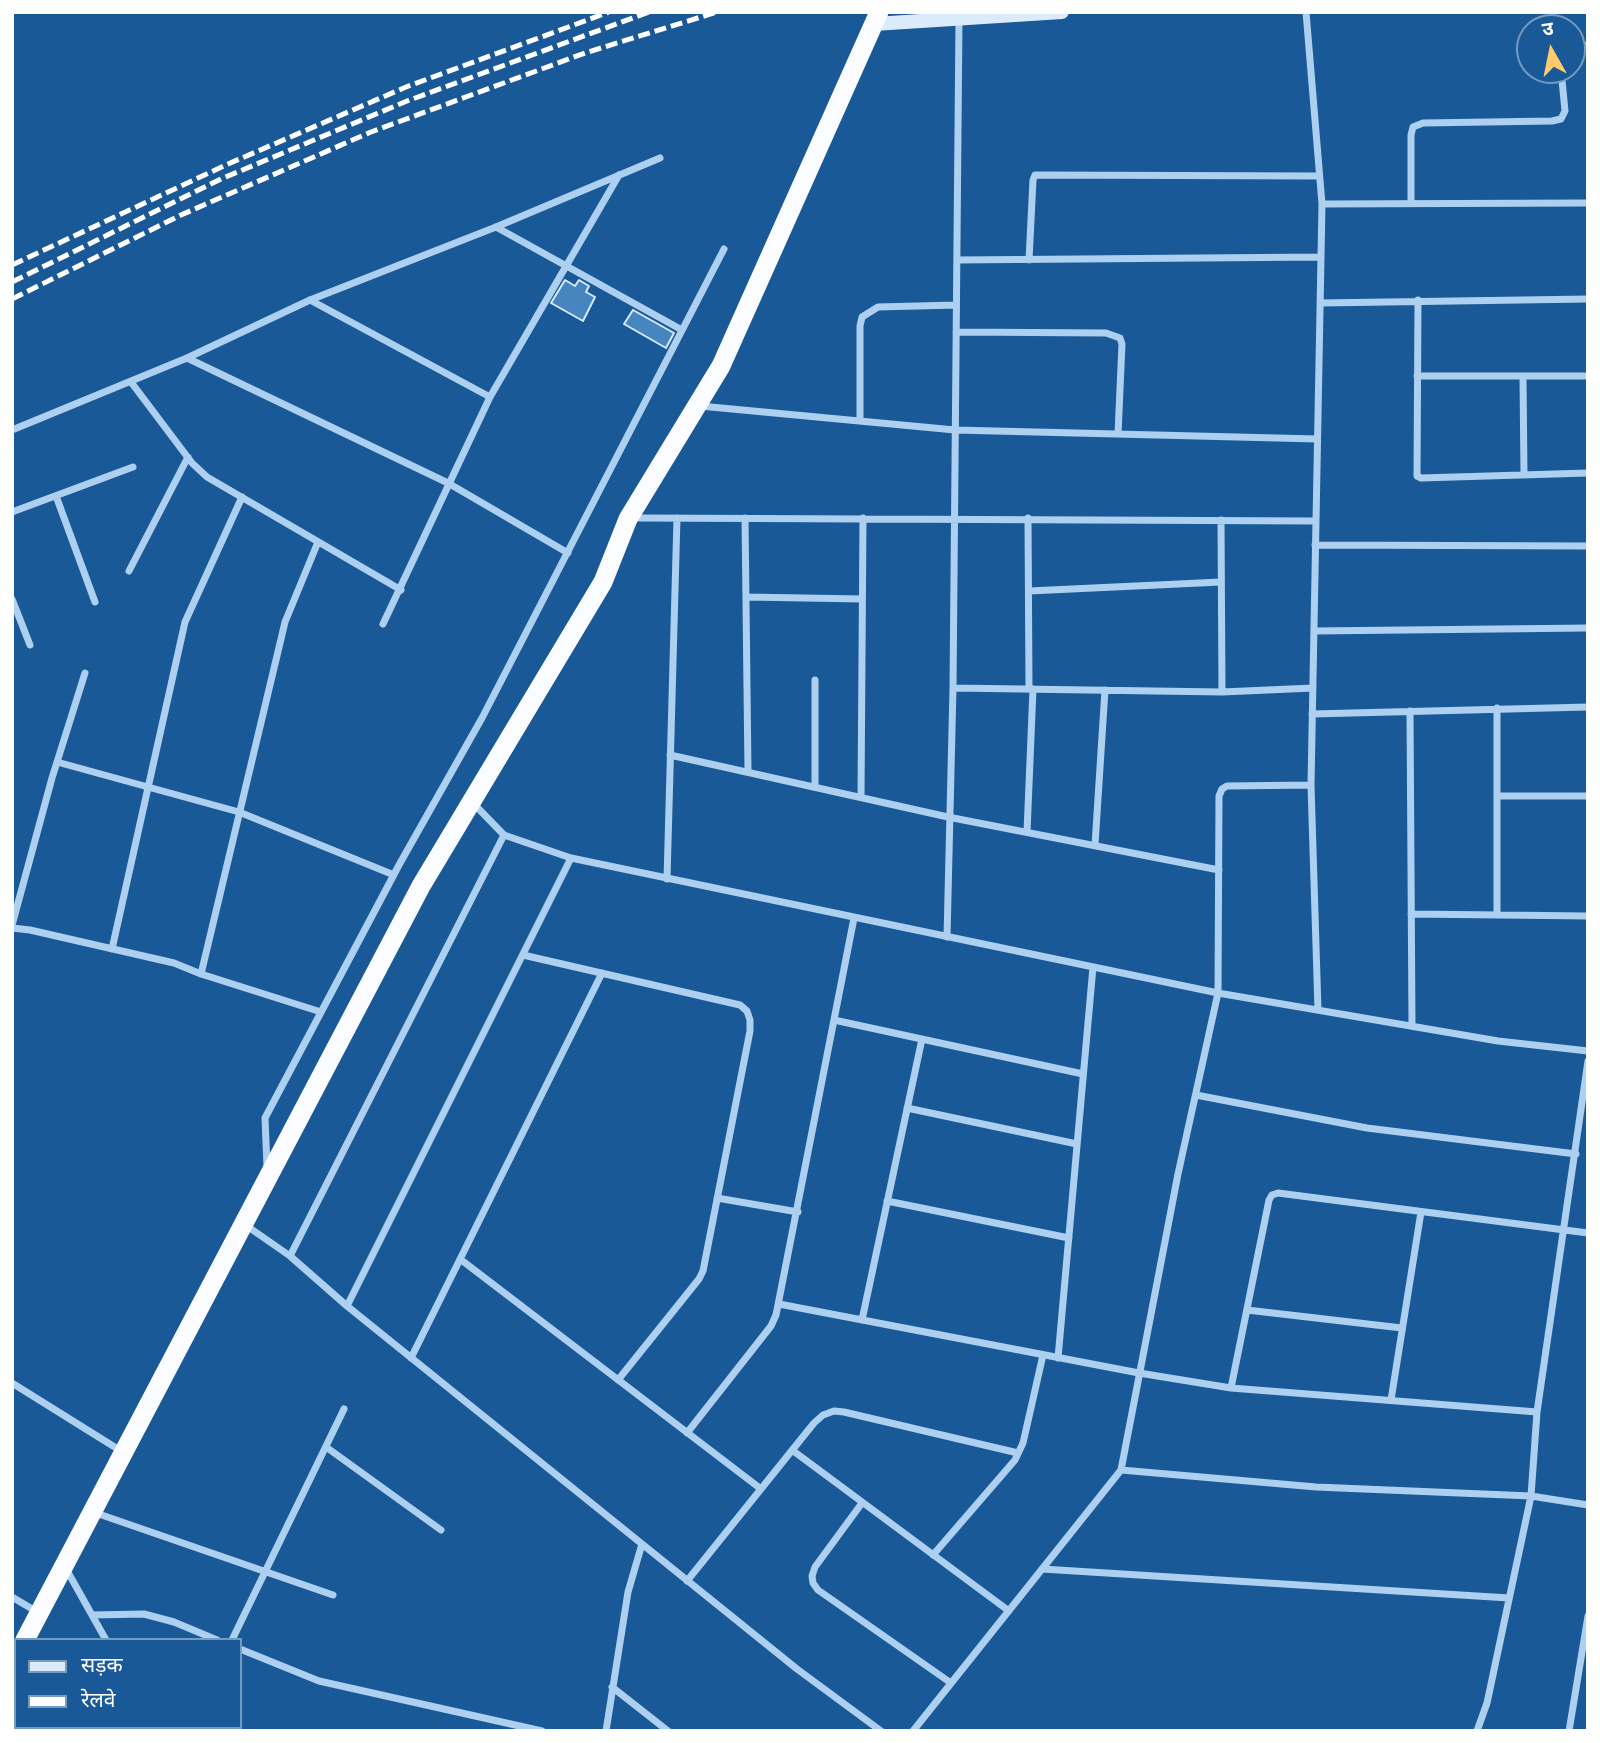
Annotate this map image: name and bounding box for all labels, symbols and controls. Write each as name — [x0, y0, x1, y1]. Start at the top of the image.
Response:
north arrow — [1516, 14, 1586, 84]
text: उ — [1541, 18, 1555, 43]
legend — [14, 1638, 242, 1729]
text: सड़क — [81, 1653, 123, 1680]
text: रेलवे — [81, 1688, 116, 1715]

